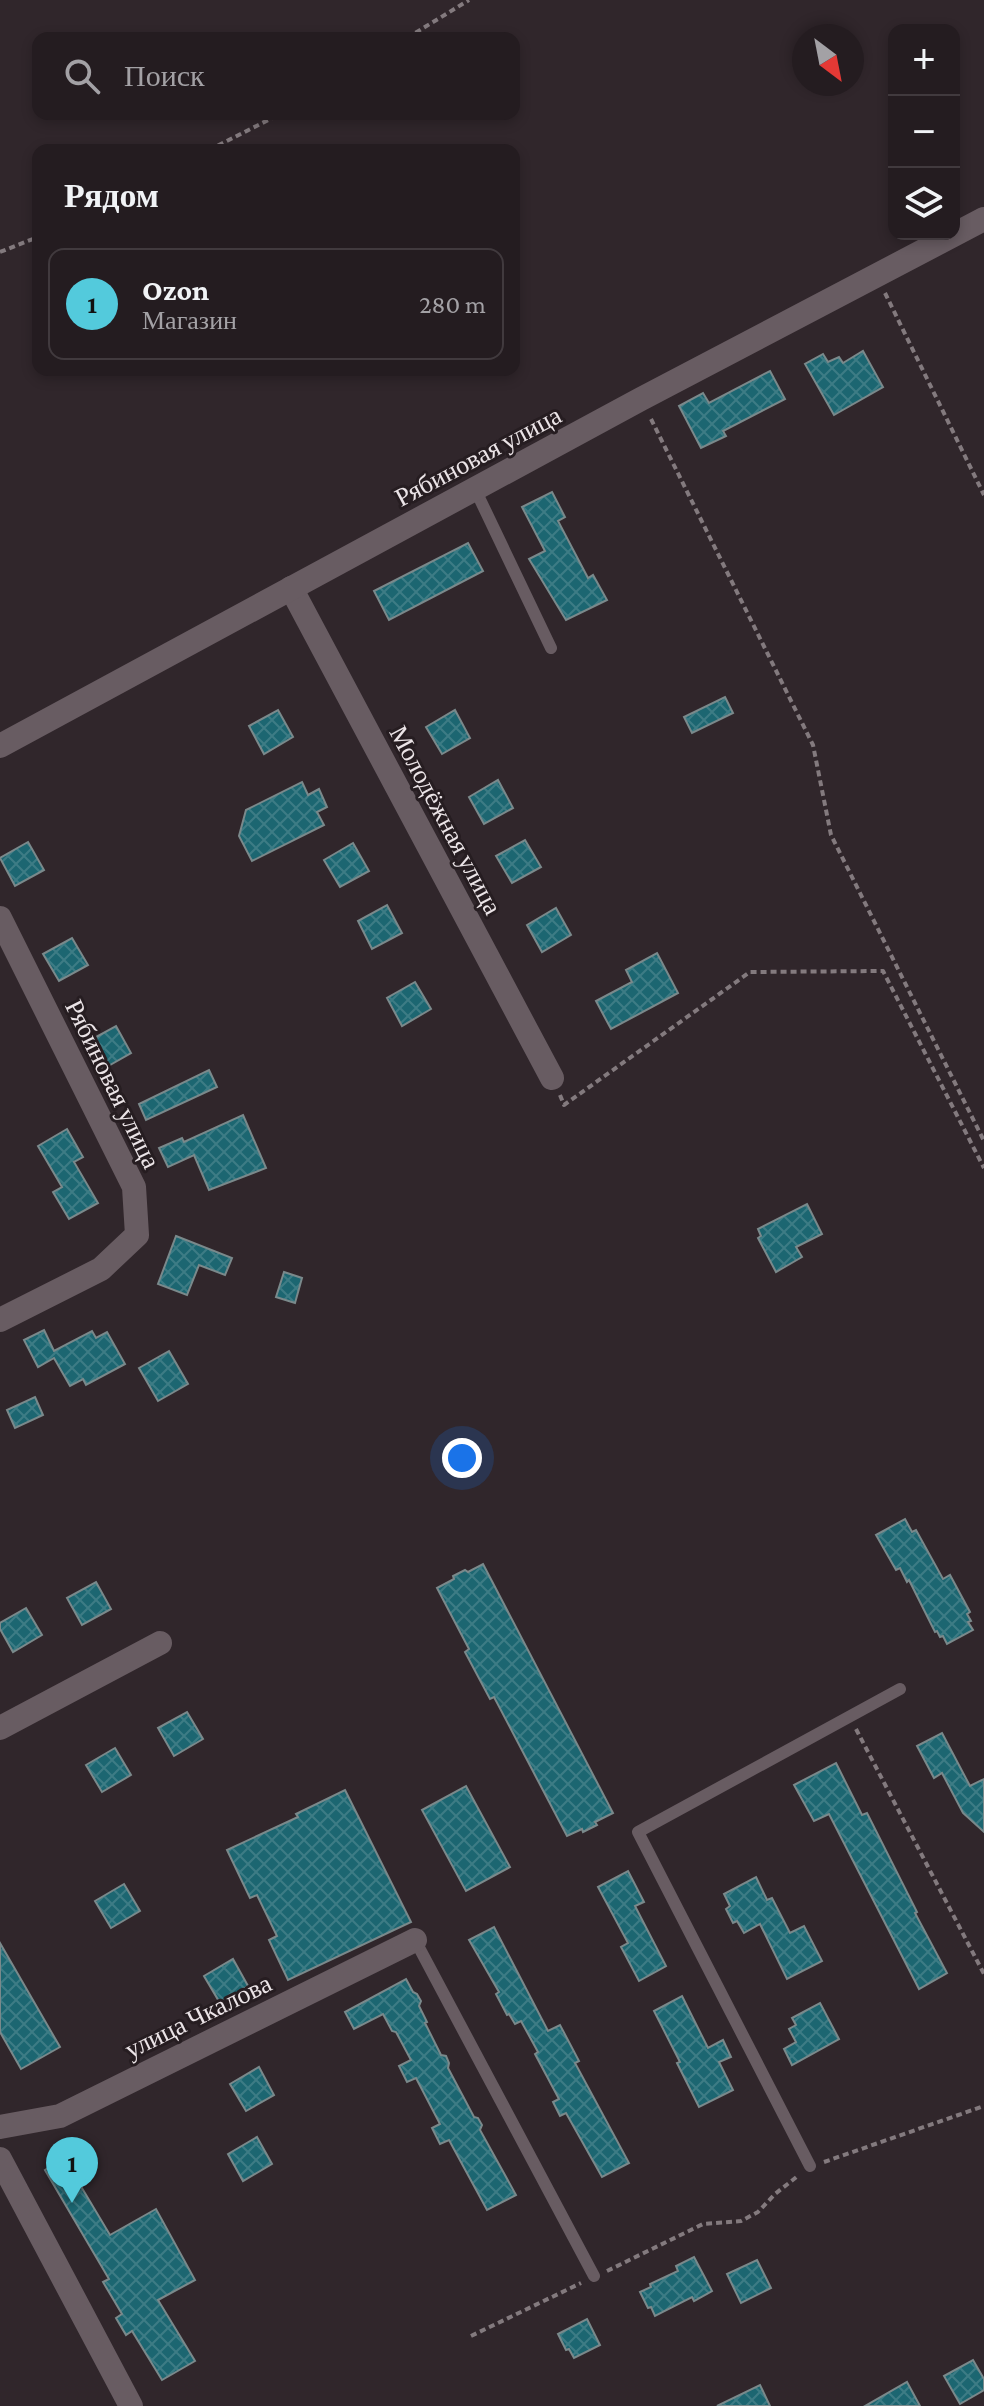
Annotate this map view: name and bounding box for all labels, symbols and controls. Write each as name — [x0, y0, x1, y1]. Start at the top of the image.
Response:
north arrow — [792, 24, 864, 96]
map controls — [888, 24, 960, 240]
button: + — [888, 24, 960, 96]
search box — [32, 32, 520, 120]
icon: search — [60, 54, 104, 98]
text: Поиск — [124, 59, 205, 92]
button: − — [888, 96, 960, 168]
button: layers — [888, 168, 960, 240]
text: Рядом — [64, 177, 159, 214]
text: Ozon — [142, 273, 209, 306]
text: 1 — [87, 290, 97, 319]
text: 280 m — [419, 290, 486, 319]
text: Магазин — [142, 306, 237, 335]
street label: Рябиновая улица — [390, 400, 567, 512]
street label: Молодёжная улица — [384, 721, 508, 920]
street label: Рябиновая улица — [59, 995, 166, 1174]
your location — [442, 1438, 482, 1478]
street label: улица Чкалова — [120, 1968, 277, 2064]
pin: 1 — [46, 2137, 98, 2203]

